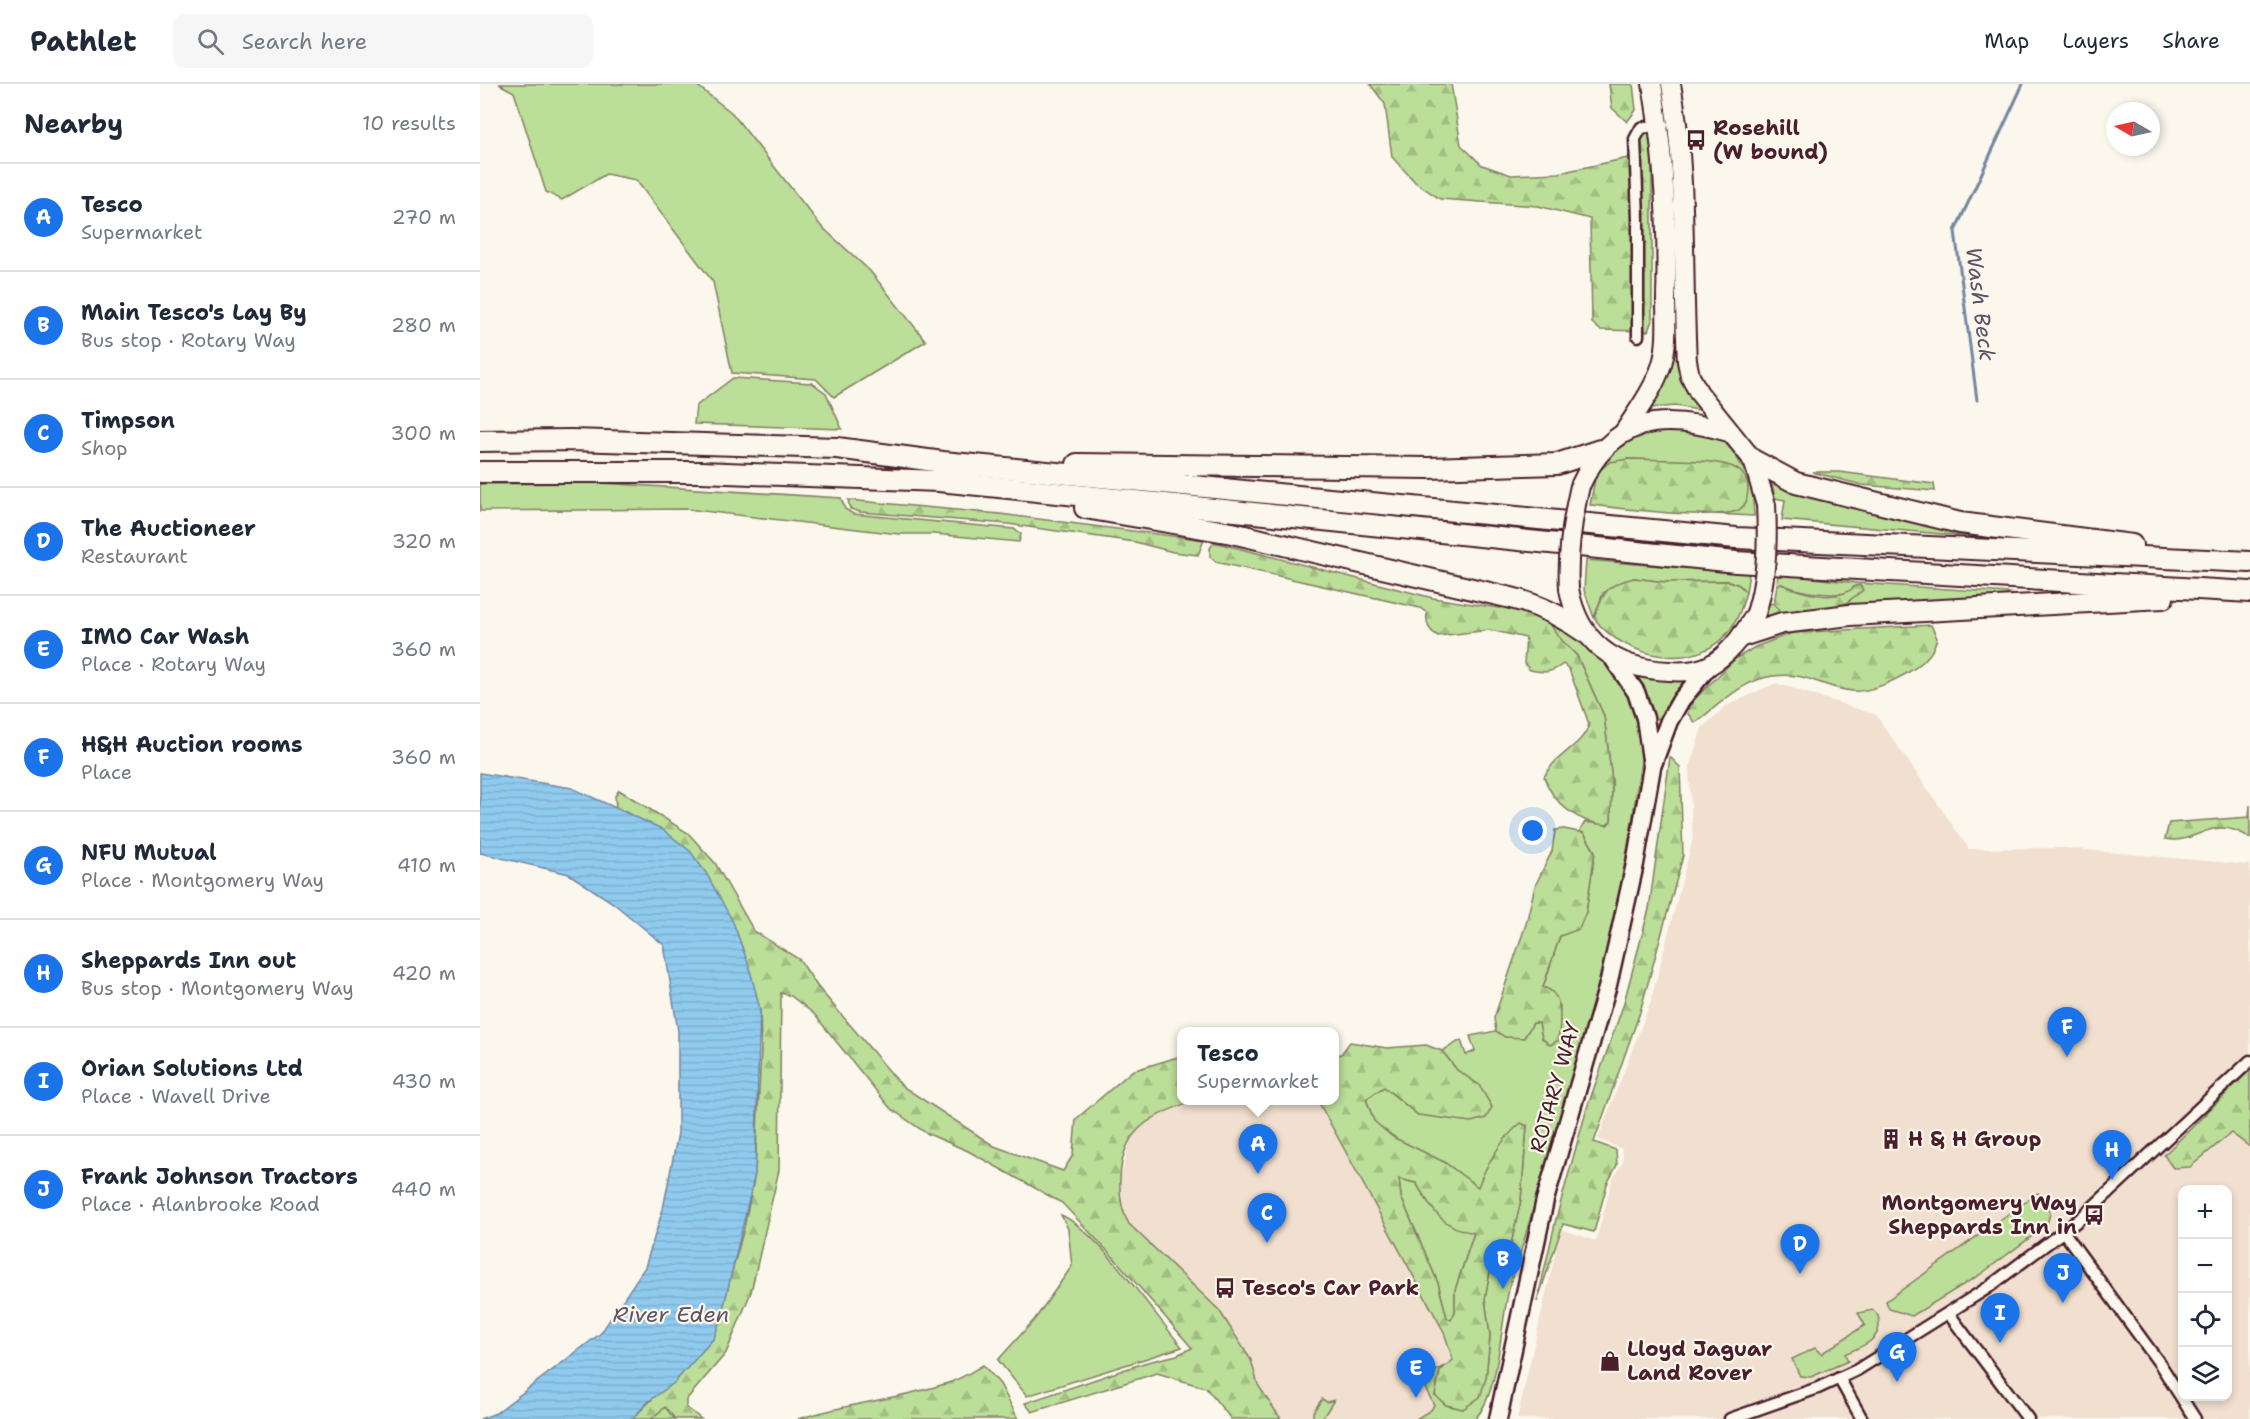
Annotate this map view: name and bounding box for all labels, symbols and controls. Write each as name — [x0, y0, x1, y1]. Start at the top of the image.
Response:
search box — [173, 14, 593, 68]
text: Pathlet — [30, 22, 137, 60]
icon: search — [194, 25, 227, 58]
text: Search here — [242, 27, 367, 56]
text: Map — [1984, 27, 2029, 55]
text: Layers — [2062, 27, 2129, 55]
text: Share — [2162, 27, 2220, 55]
north arrow — [2106, 102, 2160, 156]
text: Nearby — [24, 106, 123, 141]
text: 10 results — [362, 110, 456, 136]
place label: Rosehill (W bound) — [1713, 114, 1828, 166]
bus stop icon: Rosehill (W bound) — [1684, 128, 1708, 152]
text: Tesco — [81, 190, 143, 219]
text: A — [36, 204, 51, 230]
text: 270 m — [392, 204, 456, 230]
text: Supermarket — [81, 219, 203, 245]
water label: Wash Beck — [1959, 245, 2002, 363]
text: Main Tesco's Lay By — [81, 298, 307, 327]
text: B — [37, 312, 50, 338]
text: 280 m — [391, 312, 456, 338]
text: Bus stop · Rotary Way — [81, 327, 296, 353]
text: Timpson — [81, 406, 175, 435]
text: C — [37, 420, 50, 446]
text: 300 m — [390, 420, 456, 446]
text: Shop — [81, 435, 128, 461]
text: The Auctioneer — [81, 514, 256, 543]
text: D — [36, 528, 51, 554]
text: 320 m — [392, 528, 456, 554]
text: Restaurant — [81, 543, 188, 569]
text: IMO Car Wash — [81, 622, 250, 651]
text: E — [37, 636, 50, 662]
text: 360 m — [391, 636, 456, 662]
text: Place · Rotary Way — [81, 651, 266, 677]
text: H&H Auction rooms — [81, 730, 303, 759]
text: F — [38, 744, 49, 770]
text: 360 m — [391, 744, 456, 770]
text: Place — [81, 759, 132, 785]
your location — [1518, 816, 1547, 845]
text: NFU Mutual — [81, 838, 217, 867]
text: G — [35, 852, 52, 878]
text: 410 m — [397, 852, 456, 878]
text: Place · Montgomery Way — [81, 867, 324, 893]
text: Sheppards Inn out — [81, 946, 296, 975]
text: H — [36, 960, 51, 986]
text: 420 m — [392, 960, 456, 986]
text: Bus stop · Montgomery Way — [81, 975, 354, 1001]
pin: F — [2048, 1008, 2086, 1057]
street label: ROTARY WAY — [1523, 1018, 1587, 1156]
popup — [1177, 1027, 1339, 1105]
text: Tesco — [1197, 1039, 1259, 1068]
text: Orian Solutions Ltd — [81, 1054, 303, 1083]
text: I — [38, 1068, 49, 1094]
text: 430 m — [392, 1068, 456, 1094]
text: Supermarket — [1197, 1068, 1319, 1094]
text: Place · Wavell Drive — [81, 1083, 271, 1109]
pin: A — [1238, 1124, 1278, 1174]
place label: H & H Group — [1908, 1125, 2041, 1153]
building icon: H & H Group — [1879, 1127, 1903, 1151]
pin: H — [2092, 1130, 2132, 1180]
text: Frank Johnson Tractors — [81, 1162, 358, 1191]
text: J — [37, 1176, 50, 1202]
text: 440 m — [391, 1176, 456, 1202]
map controls — [2178, 1185, 2232, 1401]
button: + — [2178, 1185, 2232, 1239]
place label: Montgomery Way Sheppards Inn in — [1882, 1189, 2077, 1241]
text: Place · Alanbrooke Road — [81, 1191, 320, 1217]
pin: C — [1248, 1194, 1286, 1243]
bus stop icon: Montgomery Way Sheppards Inn in — [2082, 1203, 2106, 1227]
pin: D — [1780, 1224, 1820, 1274]
button: − — [2178, 1239, 2232, 1293]
pin: B — [1484, 1240, 1522, 1289]
pin: J — [2044, 1254, 2082, 1303]
place label: Tesco's Car Park — [1242, 1274, 1419, 1302]
bus stop icon: Tesco's Car Park — [1213, 1276, 1237, 1300]
button: locate — [2178, 1293, 2232, 1347]
pin: I — [1980, 1294, 2020, 1343]
water label: River Eden — [613, 1300, 729, 1329]
pin: G — [1878, 1332, 1916, 1382]
place label: Lloyd Jaguar Land Rover — [1627, 1335, 1772, 1387]
button: layers — [2178, 1347, 2232, 1401]
pin: E — [1396, 1348, 1436, 1398]
shop icon: Lloyd Jaguar Land Rover — [1598, 1349, 1622, 1373]

